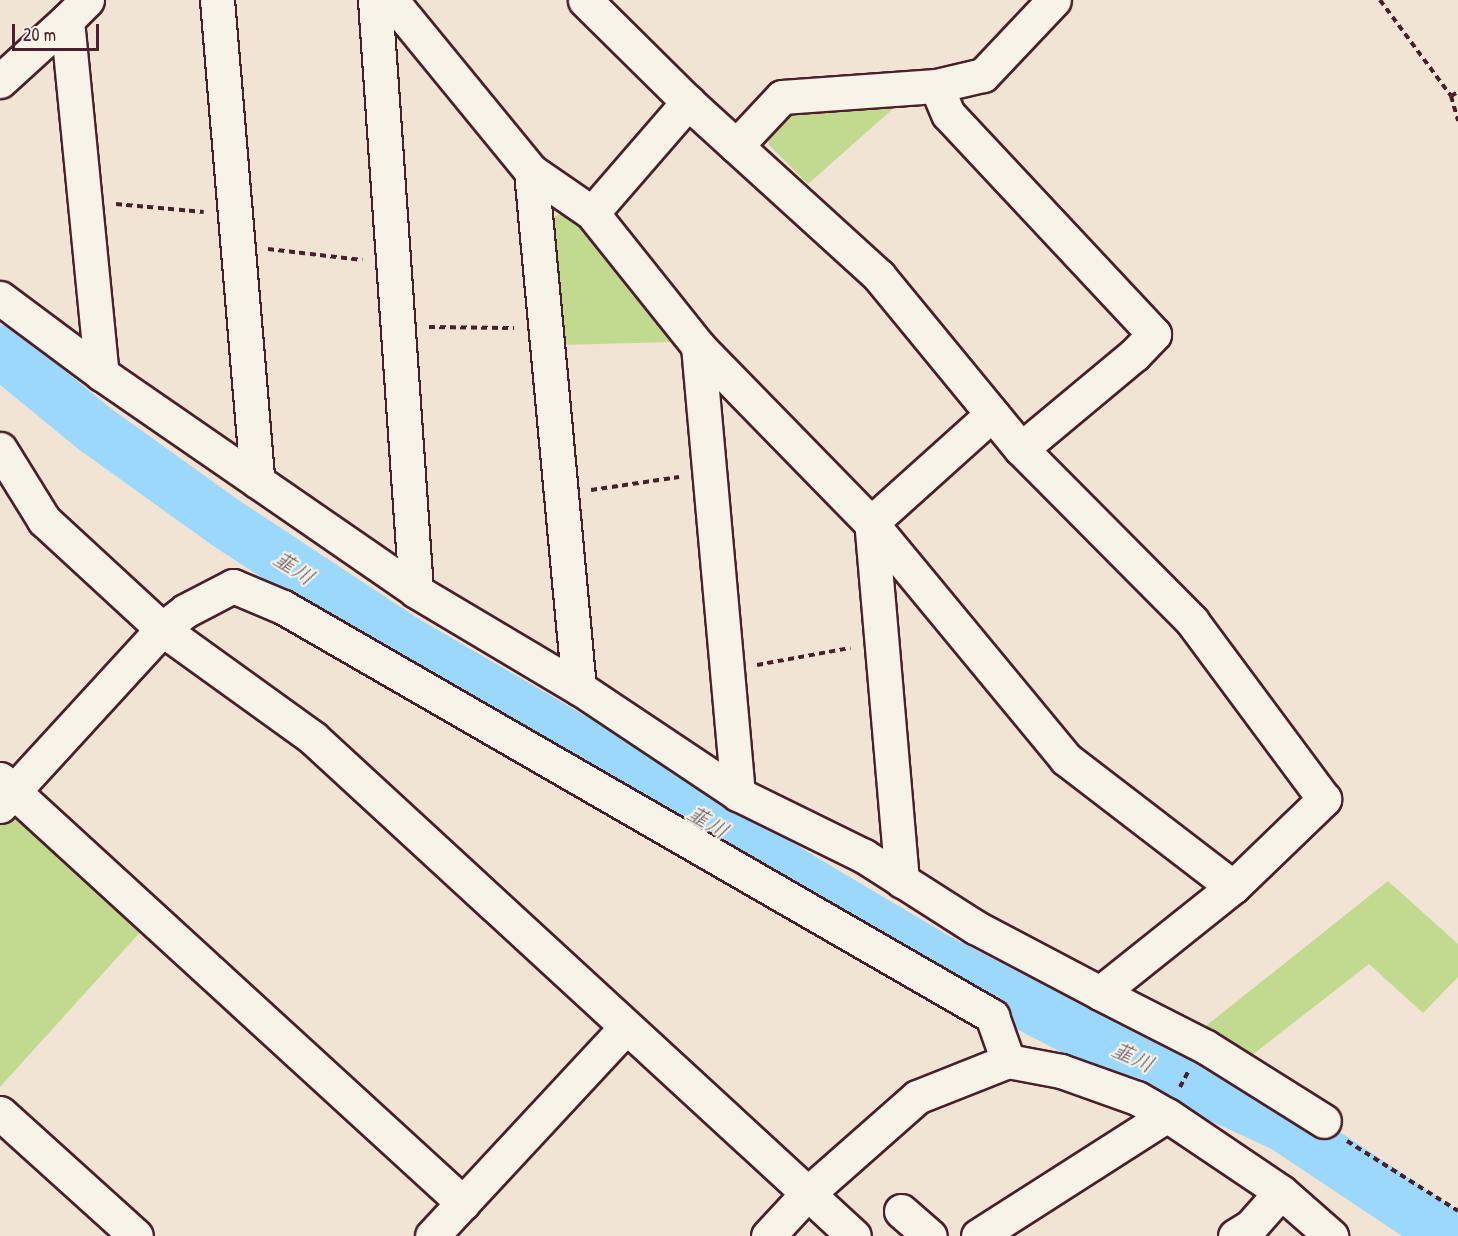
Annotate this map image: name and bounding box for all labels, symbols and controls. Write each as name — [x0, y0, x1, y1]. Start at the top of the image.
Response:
scale bar — [15, 12, 102, 50]
text: 20 m — [23, 22, 56, 47]
water label: 韮川 — [268, 545, 320, 591]
water label: 韮川 — [682, 799, 734, 845]
water label: 韮川 — [1107, 1036, 1159, 1078]

